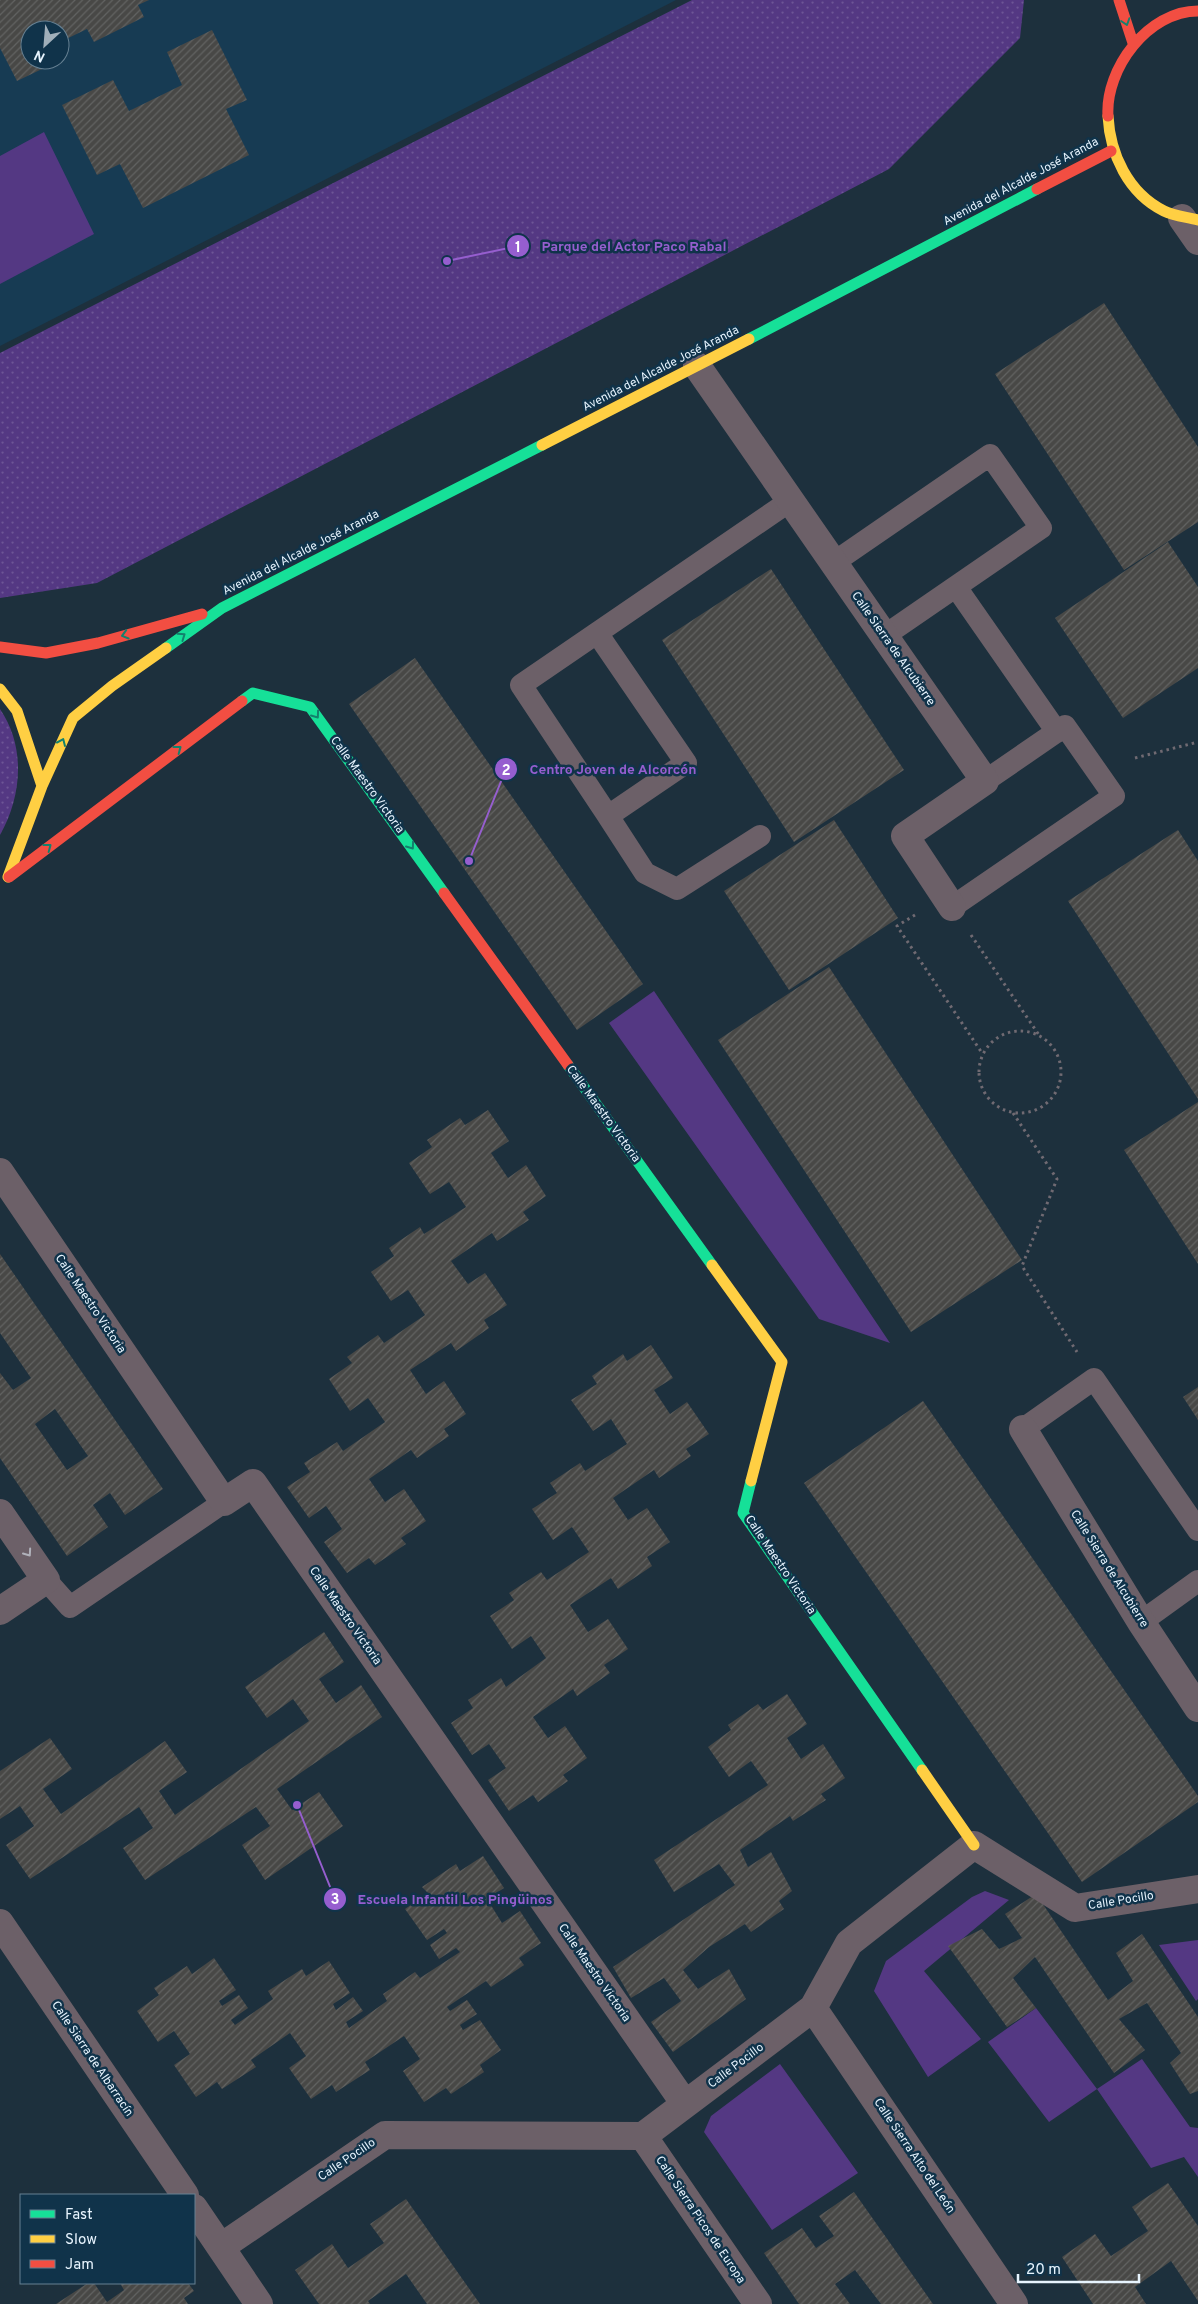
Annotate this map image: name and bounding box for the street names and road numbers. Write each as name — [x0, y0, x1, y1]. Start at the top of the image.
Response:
street label: Avenida del Alcalde José Aranda — [941, 134, 1101, 230]
street label: Avenida del Alcalde José Aranda — [580, 322, 742, 416]
street label: Avenida del Alcalde José Aranda — [220, 506, 382, 600]
street label: Calle Sierra de Alcubierre — [847, 589, 939, 709]
street label: Calle Maestro Victoria — [326, 733, 408, 837]
street label: Calle Maestro Victoria — [562, 1062, 644, 1166]
street label: Calle Maestro Victoria — [51, 1251, 129, 1357]
street label: Calle Sierra de Alcubierre — [1066, 1507, 1152, 1631]
street label: Calle Maestro Victoria — [741, 1512, 819, 1618]
street label: Calle Maestro Victoria — [305, 1564, 385, 1668]
street label: Calle Pocillo — [1087, 1888, 1155, 1914]
street label: Calle Maestro Victoria — [554, 1921, 634, 2025]
street label: Calle Sierra de Albarracín — [47, 1998, 137, 2120]
street label: Calle Pocillo — [705, 2040, 767, 2092]
street label: Calle Sierra Alto del León — [870, 2095, 958, 2217]
street label: Calle Pocillo — [315, 2135, 379, 2185]
street label: Calle Sierra Picos de Europa — [651, 2153, 749, 2287]

